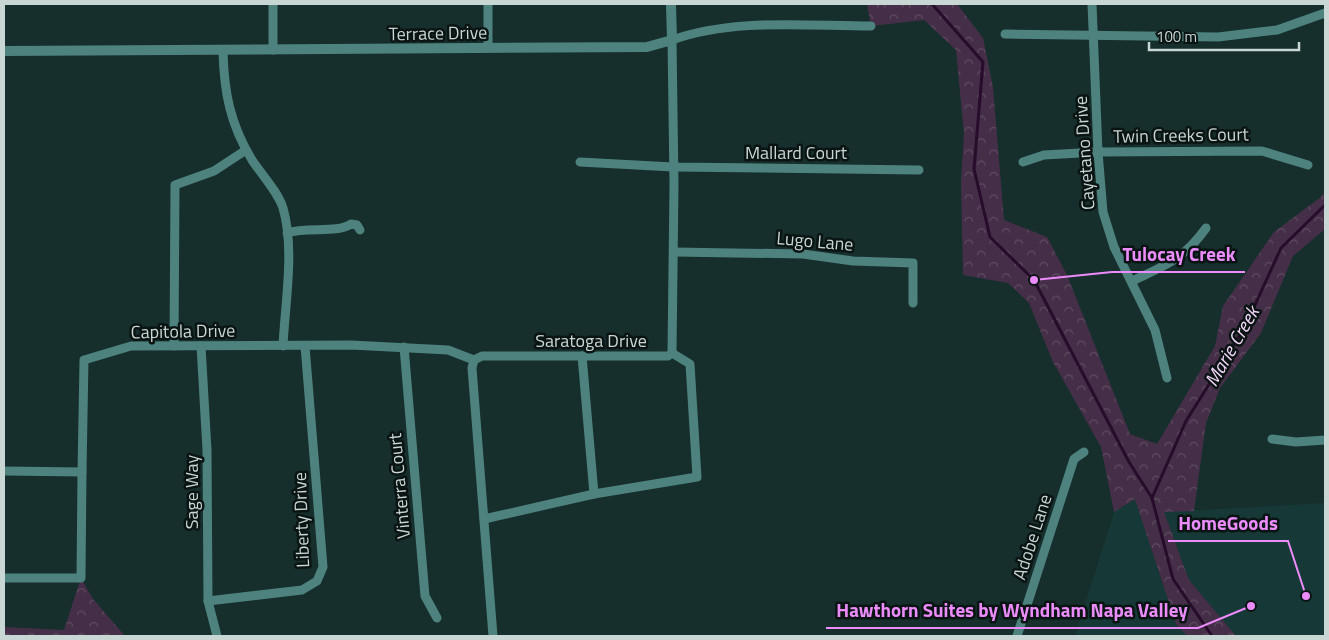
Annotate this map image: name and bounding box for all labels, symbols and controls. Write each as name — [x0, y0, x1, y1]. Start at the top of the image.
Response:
street label: Terrace Drive — [388, 19, 488, 47]
scale bar — [1149, 20, 1299, 52]
text: 100 m — [1156, 25, 1197, 48]
street label: Cayetano Drive — [1067, 95, 1101, 211]
street label: Twin Creeks Court — [1113, 120, 1250, 150]
street label: Mallard Court — [745, 139, 848, 166]
street label: Lugo Lane — [775, 224, 855, 258]
callout: Tulocay Creek — [1112, 238, 1245, 272]
text: Tulocay Creek — [1123, 239, 1236, 268]
water label: Marie Creek — [1196, 298, 1267, 392]
street label: Capitola Drive — [130, 317, 236, 345]
street label: Saratoga Drive — [535, 327, 647, 354]
street label: Vinterra Court — [381, 431, 417, 540]
street label: Sage Way — [178, 455, 205, 529]
street label: Liberty Drive — [286, 472, 316, 568]
street label: Adobe Lane — [1005, 491, 1059, 583]
callout: HomeGoods — [1168, 507, 1288, 541]
text: HomeGoods — [1178, 508, 1278, 537]
callout: Hawthorn Suites by Wyndham Napa Valley — [826, 594, 1198, 628]
text: Hawthorn Suites by Wyndham Napa Valley — [836, 595, 1188, 624]

